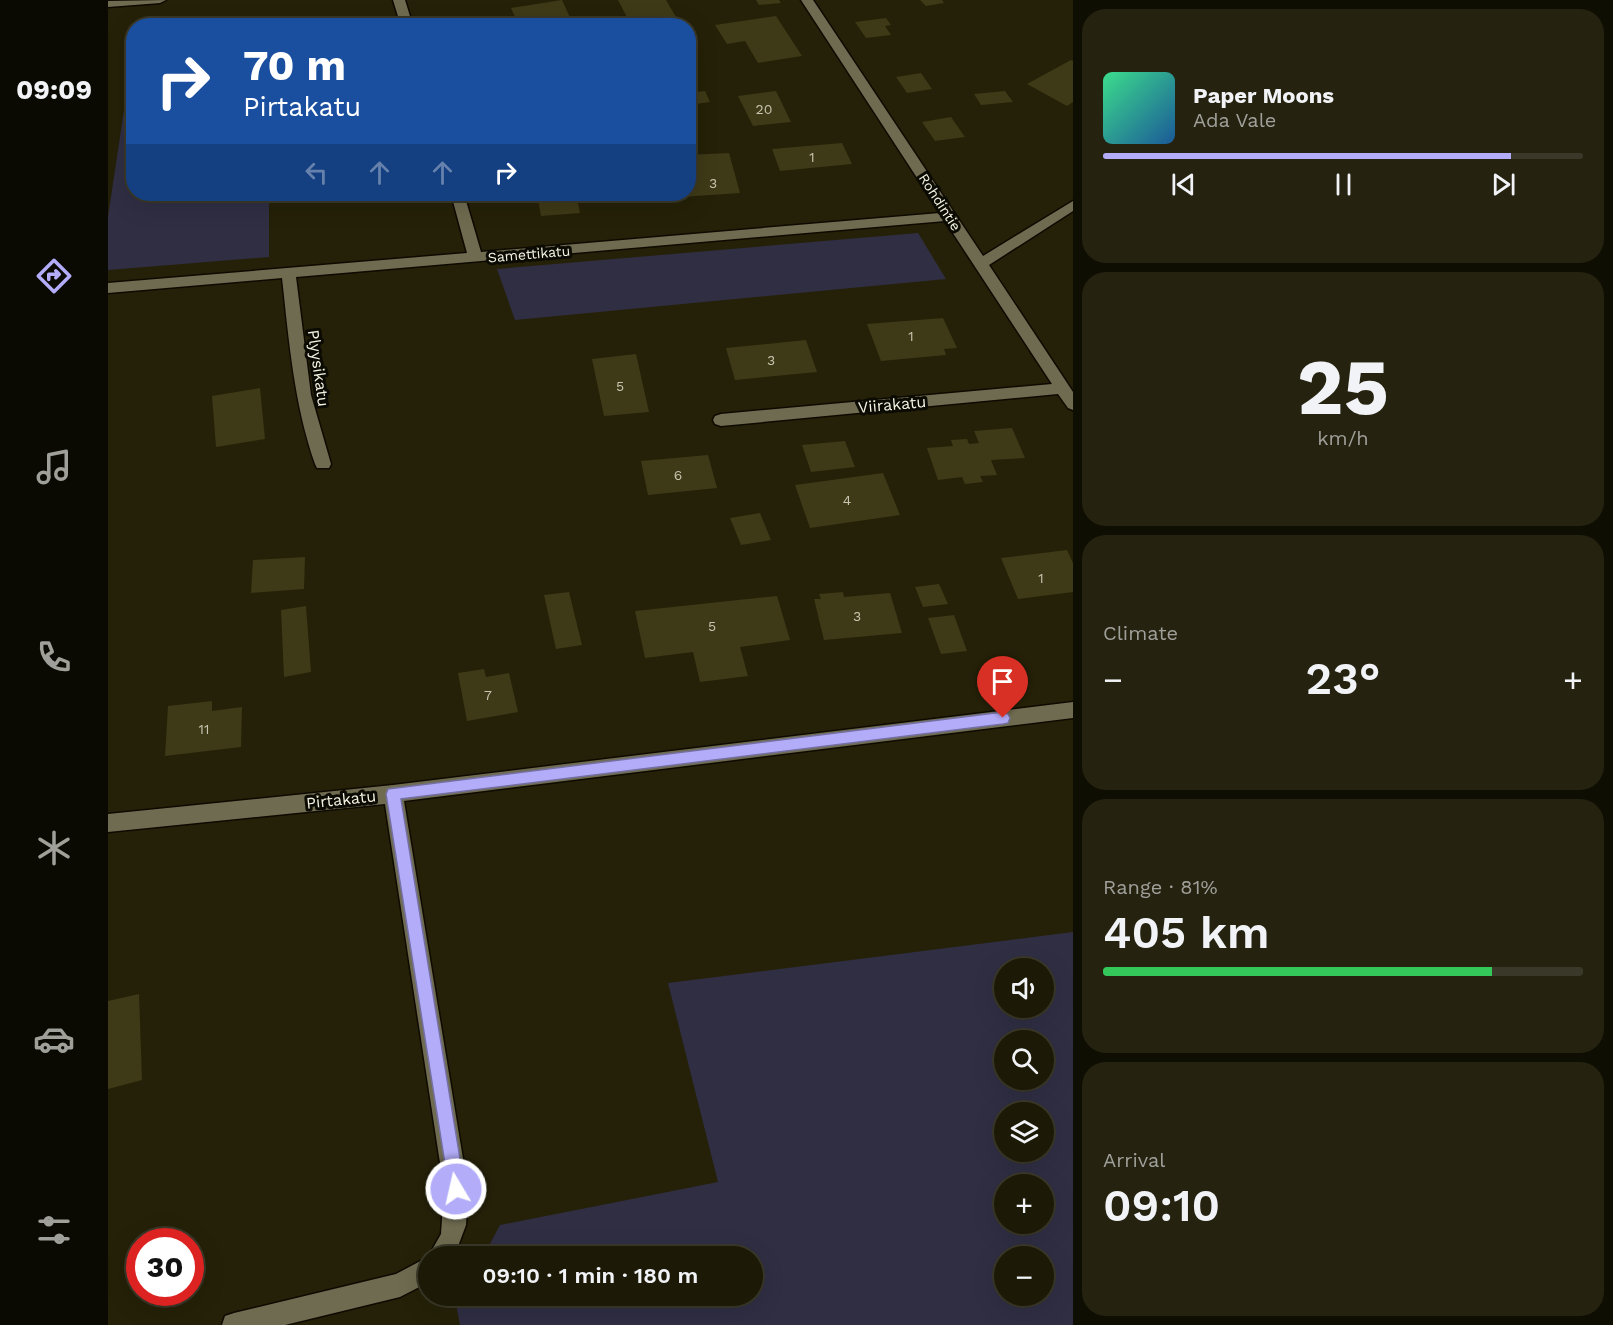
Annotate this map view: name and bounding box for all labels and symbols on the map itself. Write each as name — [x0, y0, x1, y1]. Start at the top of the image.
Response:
house number: 20 — [756, 101, 772, 117]
house number: 1 — [809, 149, 815, 165]
street label: Rohdintie — [916, 170, 964, 234]
house number: 3 — [709, 175, 717, 191]
street label: Samettikatu — [487, 242, 571, 266]
street label: Plyysikatu — [304, 328, 333, 408]
house number: 1 — [908, 328, 914, 344]
house number: 3 — [767, 352, 775, 368]
house number: 5 — [616, 378, 624, 394]
street label: Viirakatu — [857, 392, 927, 417]
house number: 6 — [674, 467, 682, 483]
house number: 4 — [843, 492, 851, 508]
house number: 1 — [1038, 570, 1044, 586]
house number: 3 — [853, 608, 861, 624]
house number: 5 — [708, 618, 716, 634]
pin — [977, 656, 1028, 718]
house number: 7 — [484, 687, 492, 703]
house number: 11 — [199, 721, 209, 737]
street label: Pirtakatu — [305, 786, 377, 813]
position arrow — [424, 1157, 488, 1221]
speed limit sign: 30 — [126, 1228, 204, 1306]

